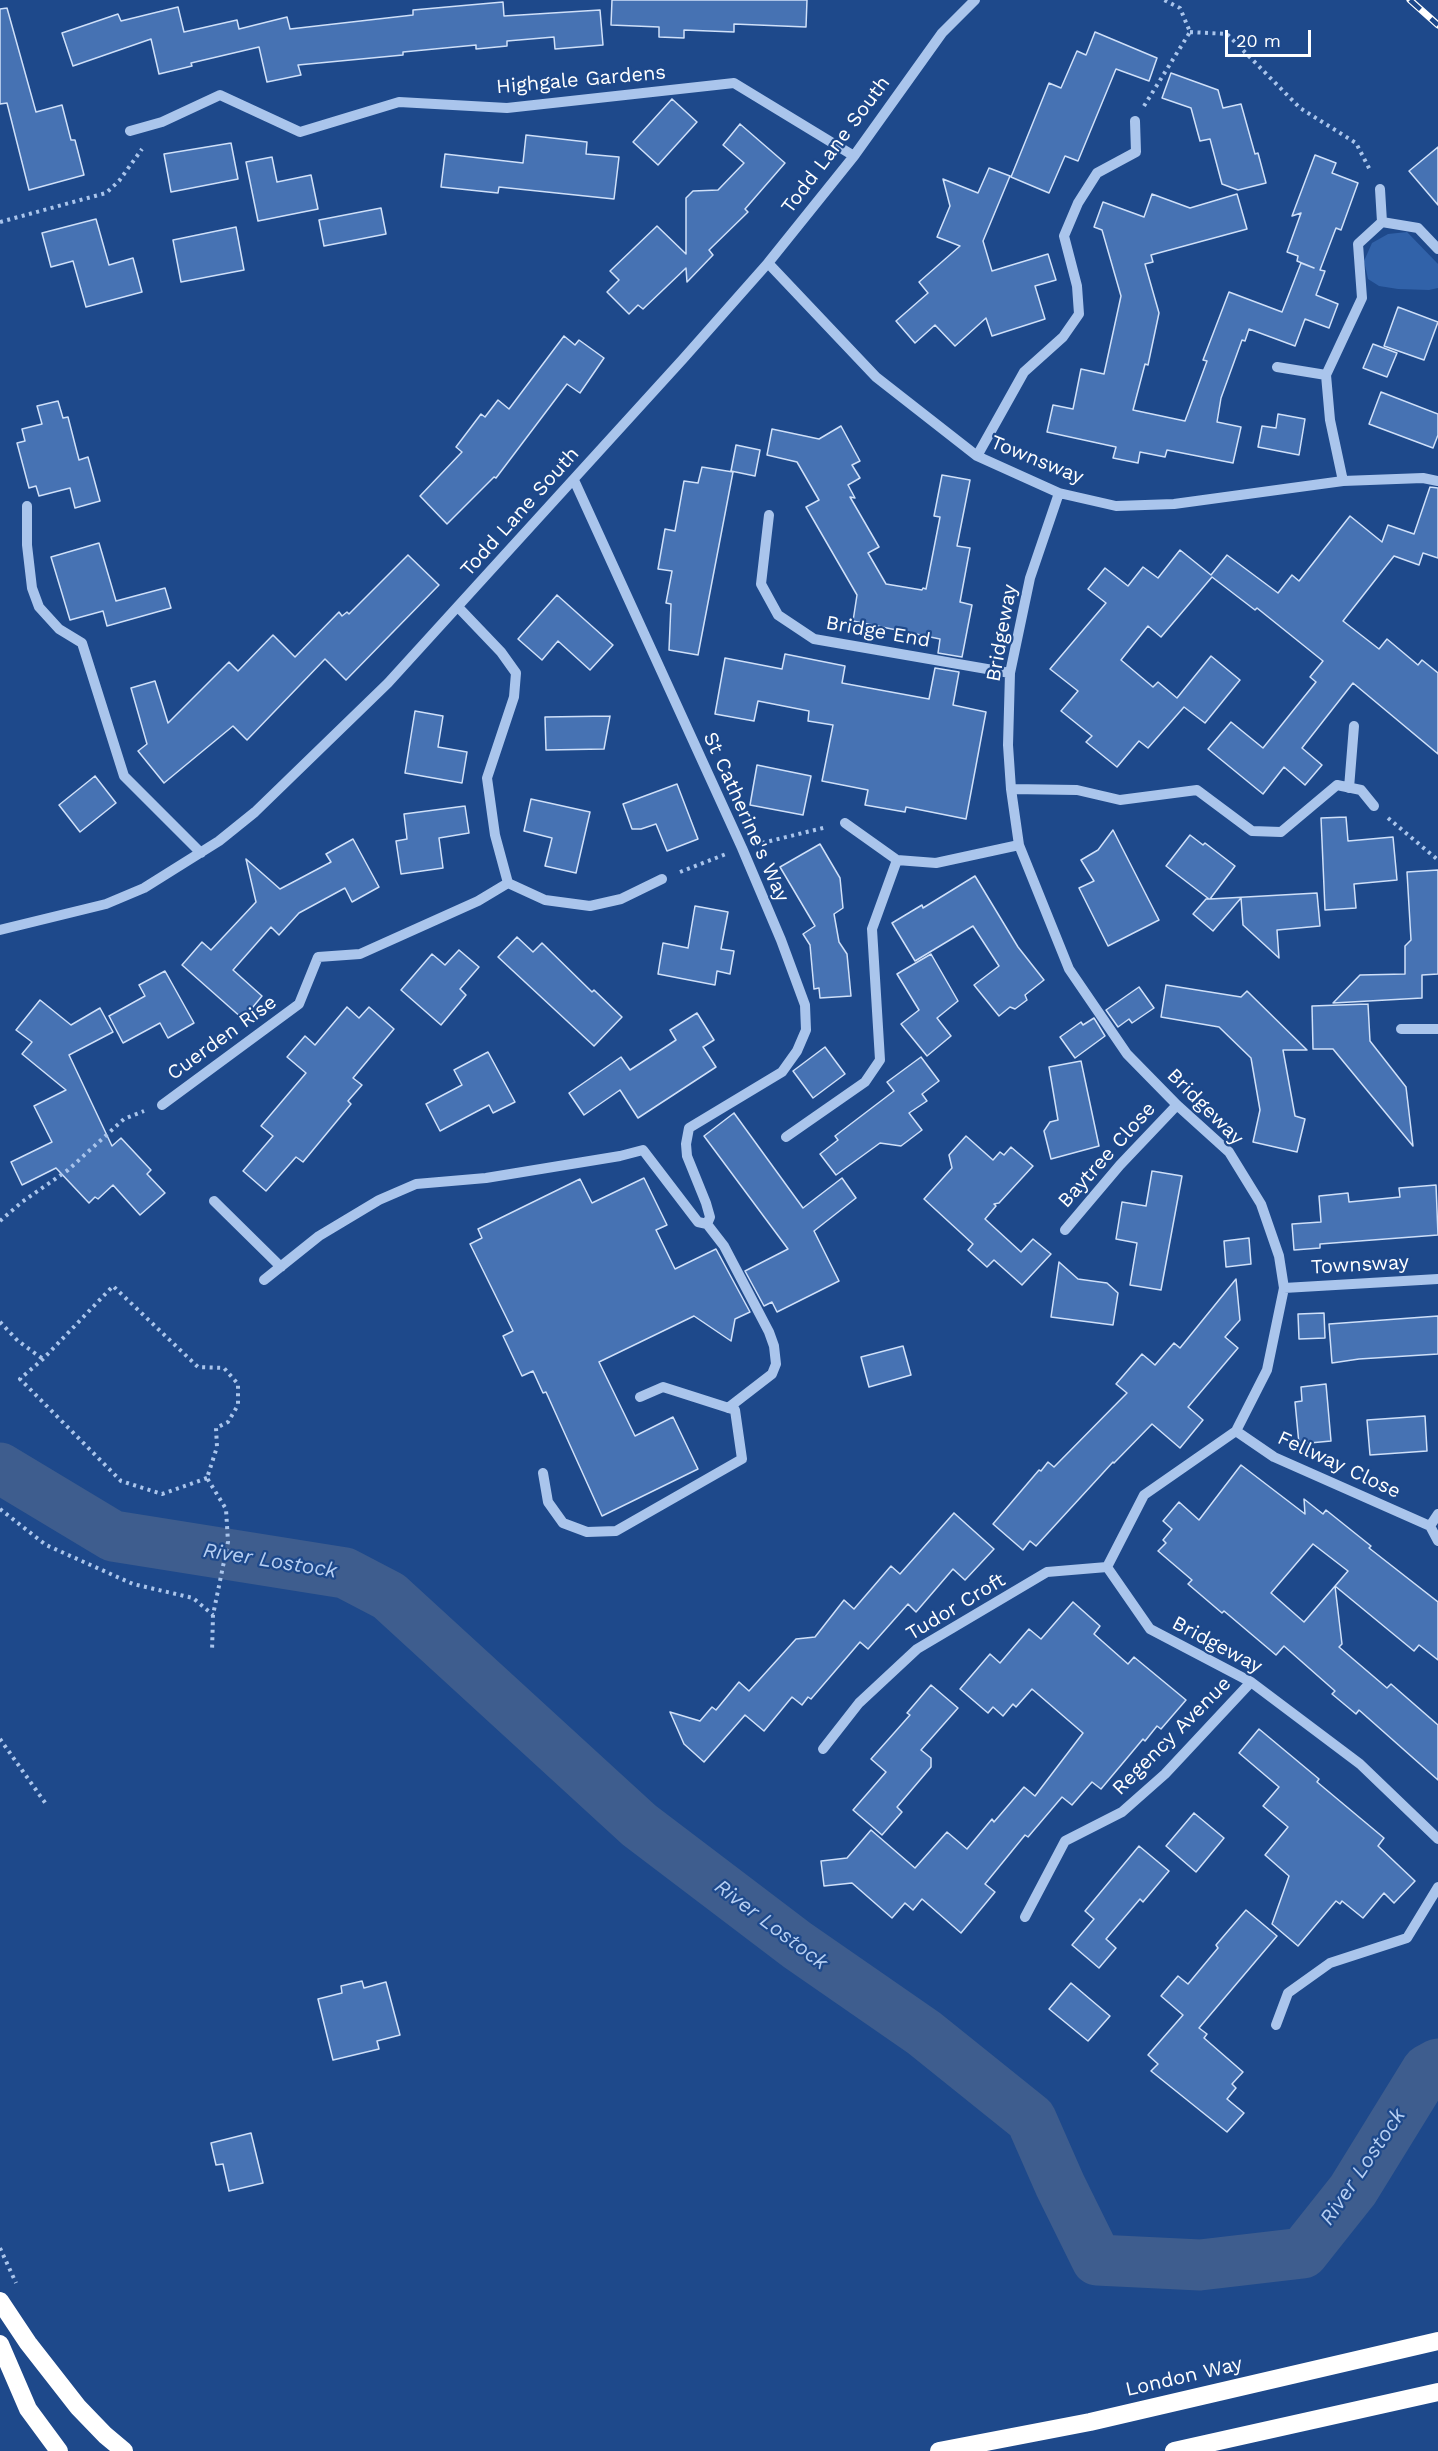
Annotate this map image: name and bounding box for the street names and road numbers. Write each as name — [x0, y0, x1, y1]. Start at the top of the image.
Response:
street label: Highgale Gardens — [495, 61, 667, 99]
street label: Todd Lane South — [777, 72, 895, 218]
street label: Townsway — [987, 430, 1087, 490]
street label: Todd Lane South — [456, 442, 584, 582]
street label: Bridgeway — [982, 582, 1022, 684]
street label: Bridge End — [824, 611, 932, 653]
street label: St Catherine's Way — [698, 728, 794, 906]
street label: Cuerden Rise — [163, 990, 281, 1086]
street label: Bridgeway — [1162, 1064, 1248, 1150]
street label: Baytree Close — [1053, 1097, 1161, 1213]
street label: Townsway — [1310, 1250, 1410, 1280]
street label: Fellway Close — [1274, 1426, 1404, 1504]
street label: Tudor Croft — [902, 1568, 1010, 1646]
street label: Bridgeway — [1168, 1611, 1266, 1679]
street label: Regency Avenue — [1108, 1672, 1236, 1800]
street label: London Way — [1123, 2352, 1245, 2402]

